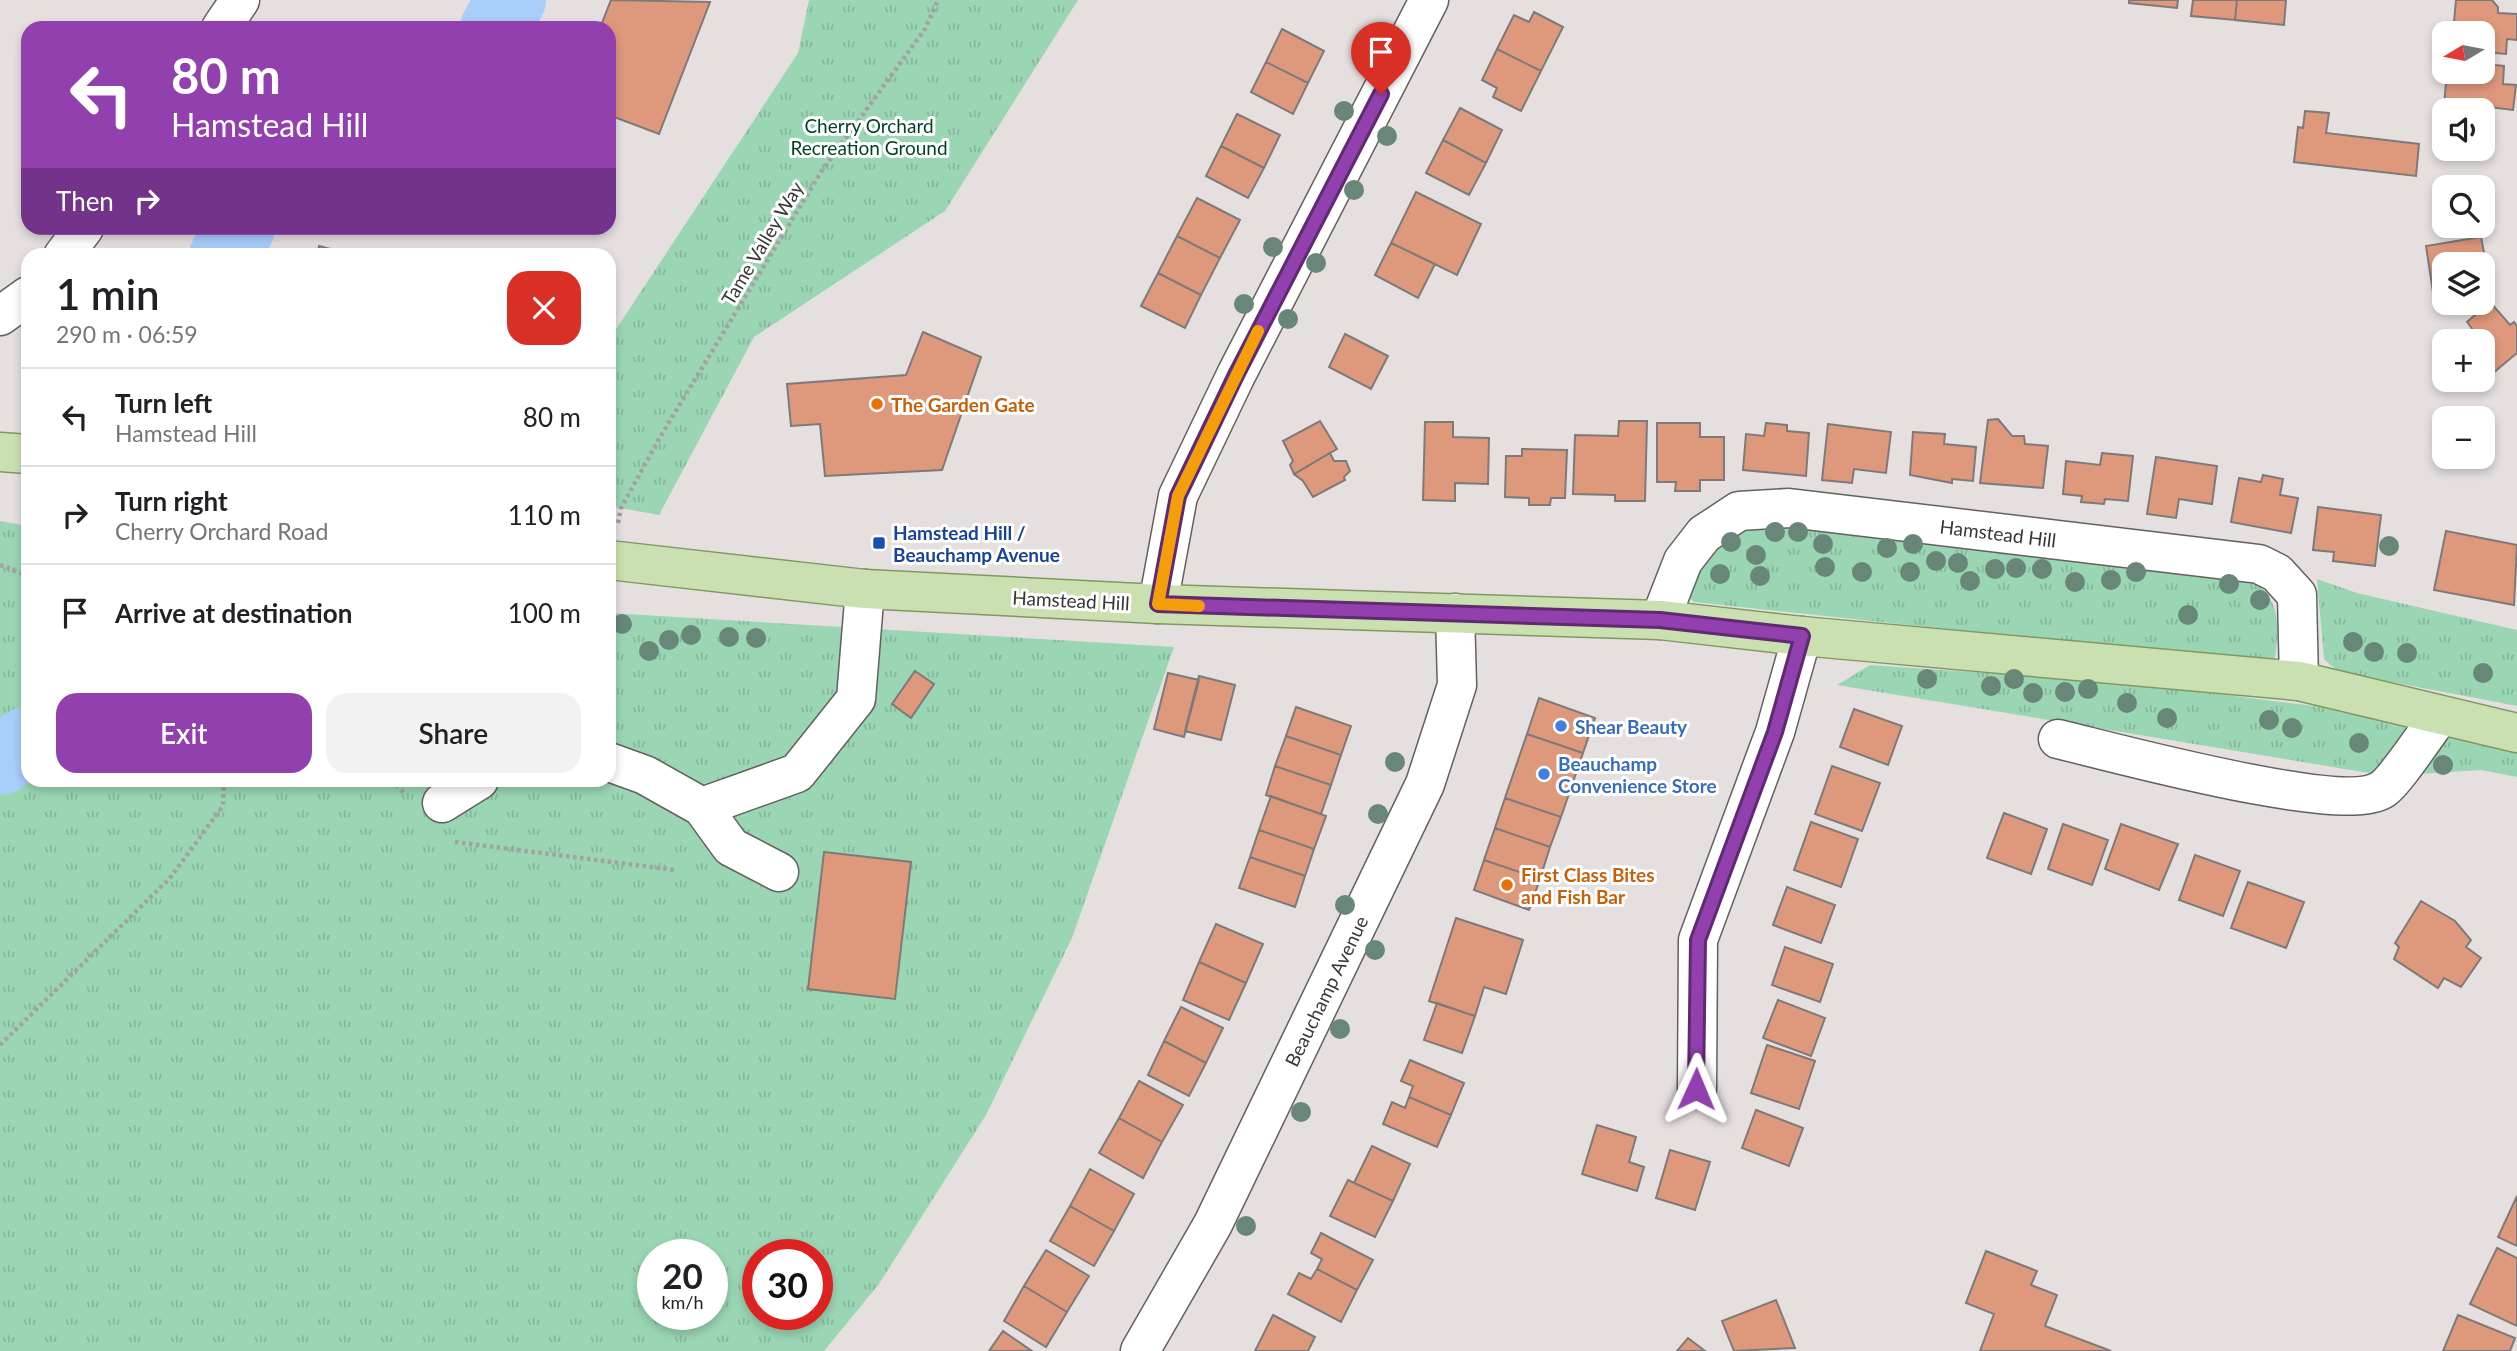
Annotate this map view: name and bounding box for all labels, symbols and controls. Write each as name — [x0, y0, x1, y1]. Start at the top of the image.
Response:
north arrow — [2432, 21, 2496, 84]
map controls — [2432, 21, 2495, 469]
pin — [1351, 22, 1411, 94]
icon: arrive — [1362, 33, 1400, 71]
text: 80 m — [171, 46, 281, 104]
icon: left — [56, 49, 147, 140]
button: sound — [2432, 98, 2495, 161]
text: Hamstead Hill — [171, 105, 368, 144]
park label: Cherry Orchard Recreation Ground — [790, 114, 948, 159]
button: search — [2432, 175, 2495, 238]
street label: Tame Valley Way — [716, 177, 808, 309]
icon: right — [128, 182, 166, 220]
text: Then — [56, 185, 114, 217]
button: layers — [2432, 252, 2495, 315]
text: 1 min — [56, 269, 160, 319]
button: close — [507, 271, 581, 345]
text: 290 m · 06:59 — [56, 320, 198, 348]
button: + — [2432, 329, 2495, 392]
text: Turn left — [115, 387, 212, 419]
place label: The Garden Gate — [891, 393, 1035, 416]
marker: The Garden Gate — [869, 396, 885, 412]
icon: left — [56, 398, 94, 436]
text: 80 m — [523, 401, 581, 433]
button: − — [2432, 406, 2495, 469]
text: Hamstead Hill — [115, 419, 257, 447]
text: Turn right — [115, 485, 228, 517]
icon: right — [56, 496, 94, 534]
text: 110 m — [508, 499, 581, 531]
street label: Hamstead Hill — [1938, 514, 2058, 552]
text: Cherry Orchard Road — [115, 517, 328, 545]
place label: Hamstead Hill / Beauchamp Avenue — [893, 521, 1060, 566]
marker: Hamstead Hill / Beauchamp Avenue — [871, 535, 887, 551]
street label: Hamstead Hill — [1012, 585, 1130, 615]
icon: arrive — [56, 594, 94, 632]
text: Arrive at destination — [115, 597, 352, 629]
text: 100 m — [508, 597, 581, 629]
button: Exit — [56, 693, 312, 773]
button: Share — [326, 693, 581, 773]
place label: Shear Beauty — [1575, 715, 1688, 738]
marker: Shear Beauty — [1553, 718, 1569, 734]
place label: Beauchamp Convenience Store — [1558, 752, 1717, 797]
marker: Beauchamp Convenience Store — [1536, 766, 1552, 782]
place label: First Class Bites and Fish Bar — [1521, 863, 1655, 908]
marker: First Class Bites and Fish Bar — [1499, 877, 1515, 893]
street label: Beauchamp Avenue — [1280, 912, 1372, 1070]
position arrow — [1659, 1052, 1733, 1126]
speed limit sign: 30 — [742, 1239, 833, 1330]
text: 20 — [662, 1254, 703, 1296]
text: km/h — [661, 1291, 704, 1313]

